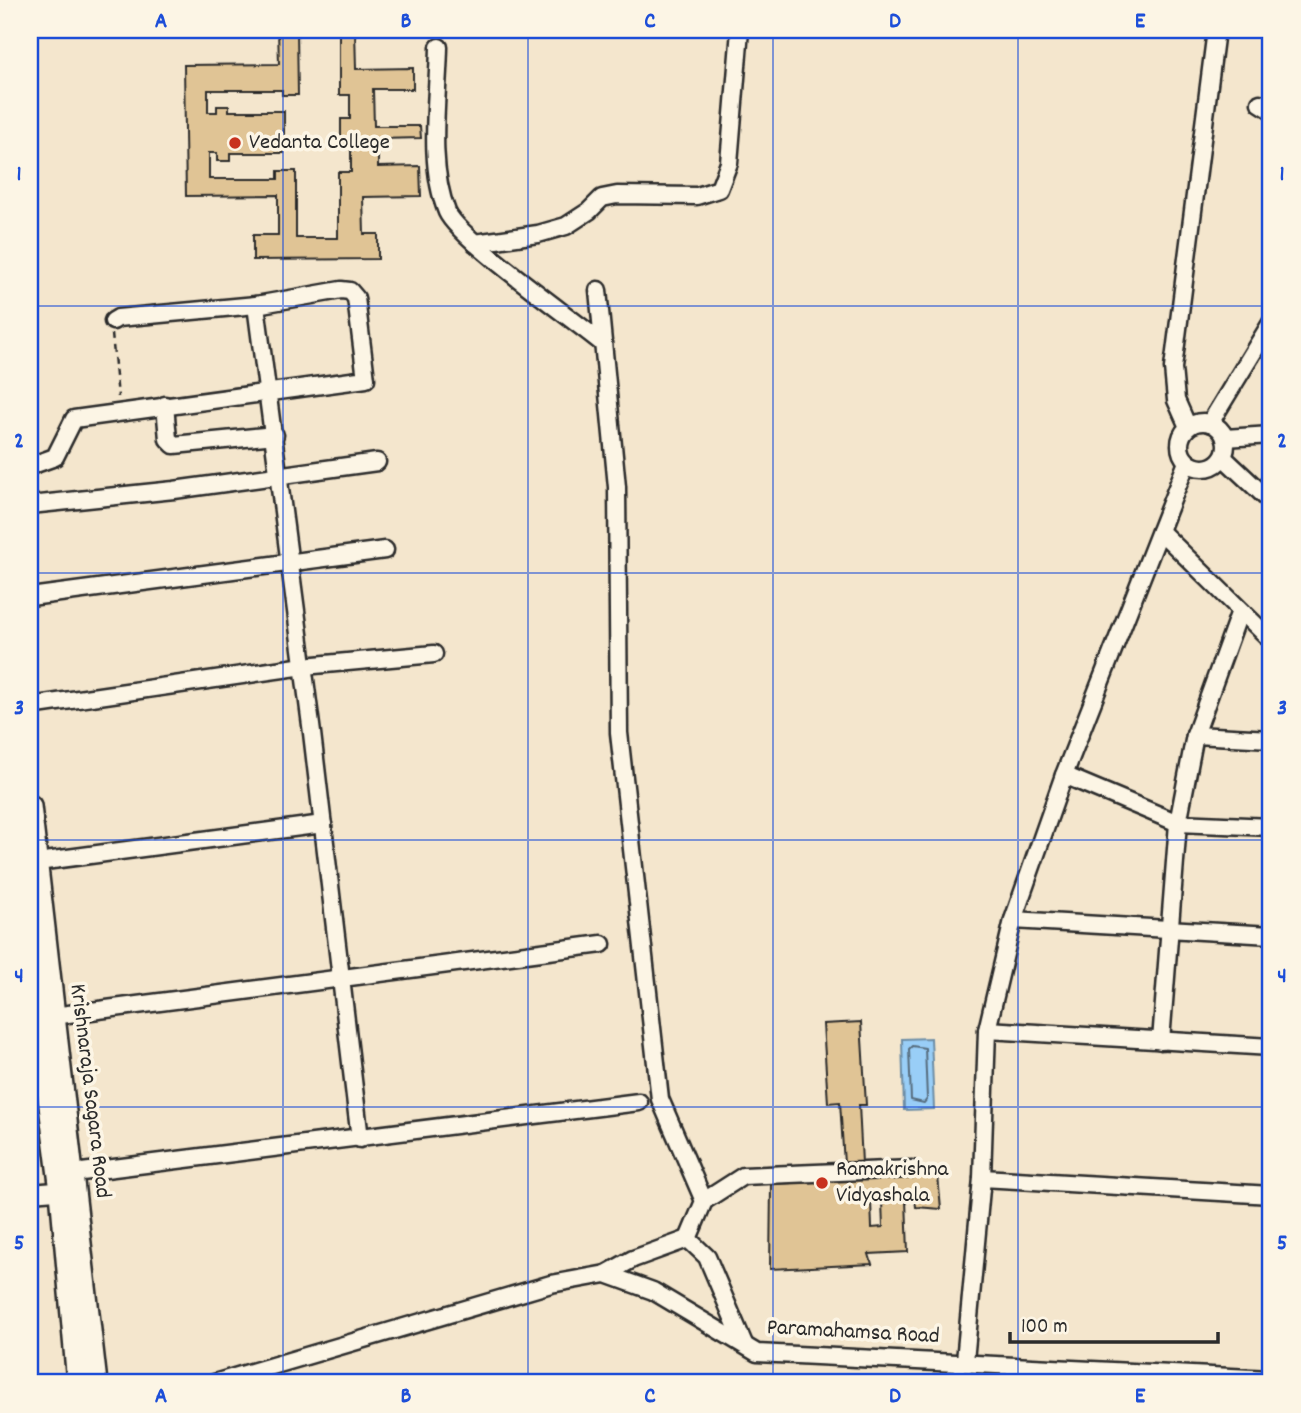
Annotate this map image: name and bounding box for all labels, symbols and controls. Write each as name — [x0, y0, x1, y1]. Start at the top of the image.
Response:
text: A — [155, 6, 167, 39]
text: B — [401, 6, 412, 39]
text: C — [644, 6, 656, 39]
text: D — [889, 6, 901, 39]
text: E — [1135, 6, 1146, 39]
place label: Vedanta College — [249, 127, 390, 160]
marker: Vedanta College — [227, 135, 243, 151]
text: 1 — [16, 159, 22, 192]
text: 1 — [1279, 159, 1285, 192]
text: 2 — [14, 426, 24, 459]
text: 2 — [1277, 426, 1287, 459]
text: 3 — [14, 693, 24, 726]
text: 3 — [1277, 693, 1287, 726]
text: 4 — [14, 961, 24, 994]
text: 4 — [1277, 961, 1287, 994]
street label: Krishnaraja Sagara Road — [59, 982, 119, 1200]
place label: Ramakrishna Vidyashala — [836, 1154, 950, 1213]
marker: Ramakrishna Vidyashala — [814, 1175, 830, 1191]
text: 5 — [14, 1228, 24, 1261]
text: 5 — [1277, 1228, 1287, 1261]
scale bar — [1010, 1301, 1219, 1345]
street label: Paramahamsa Road — [766, 1312, 940, 1354]
text: 100 m — [1021, 1313, 1068, 1343]
text: A — [155, 1381, 167, 1413]
text: B — [401, 1381, 412, 1413]
text: C — [644, 1381, 656, 1413]
text: D — [889, 1381, 901, 1413]
text: E — [1135, 1381, 1146, 1413]

